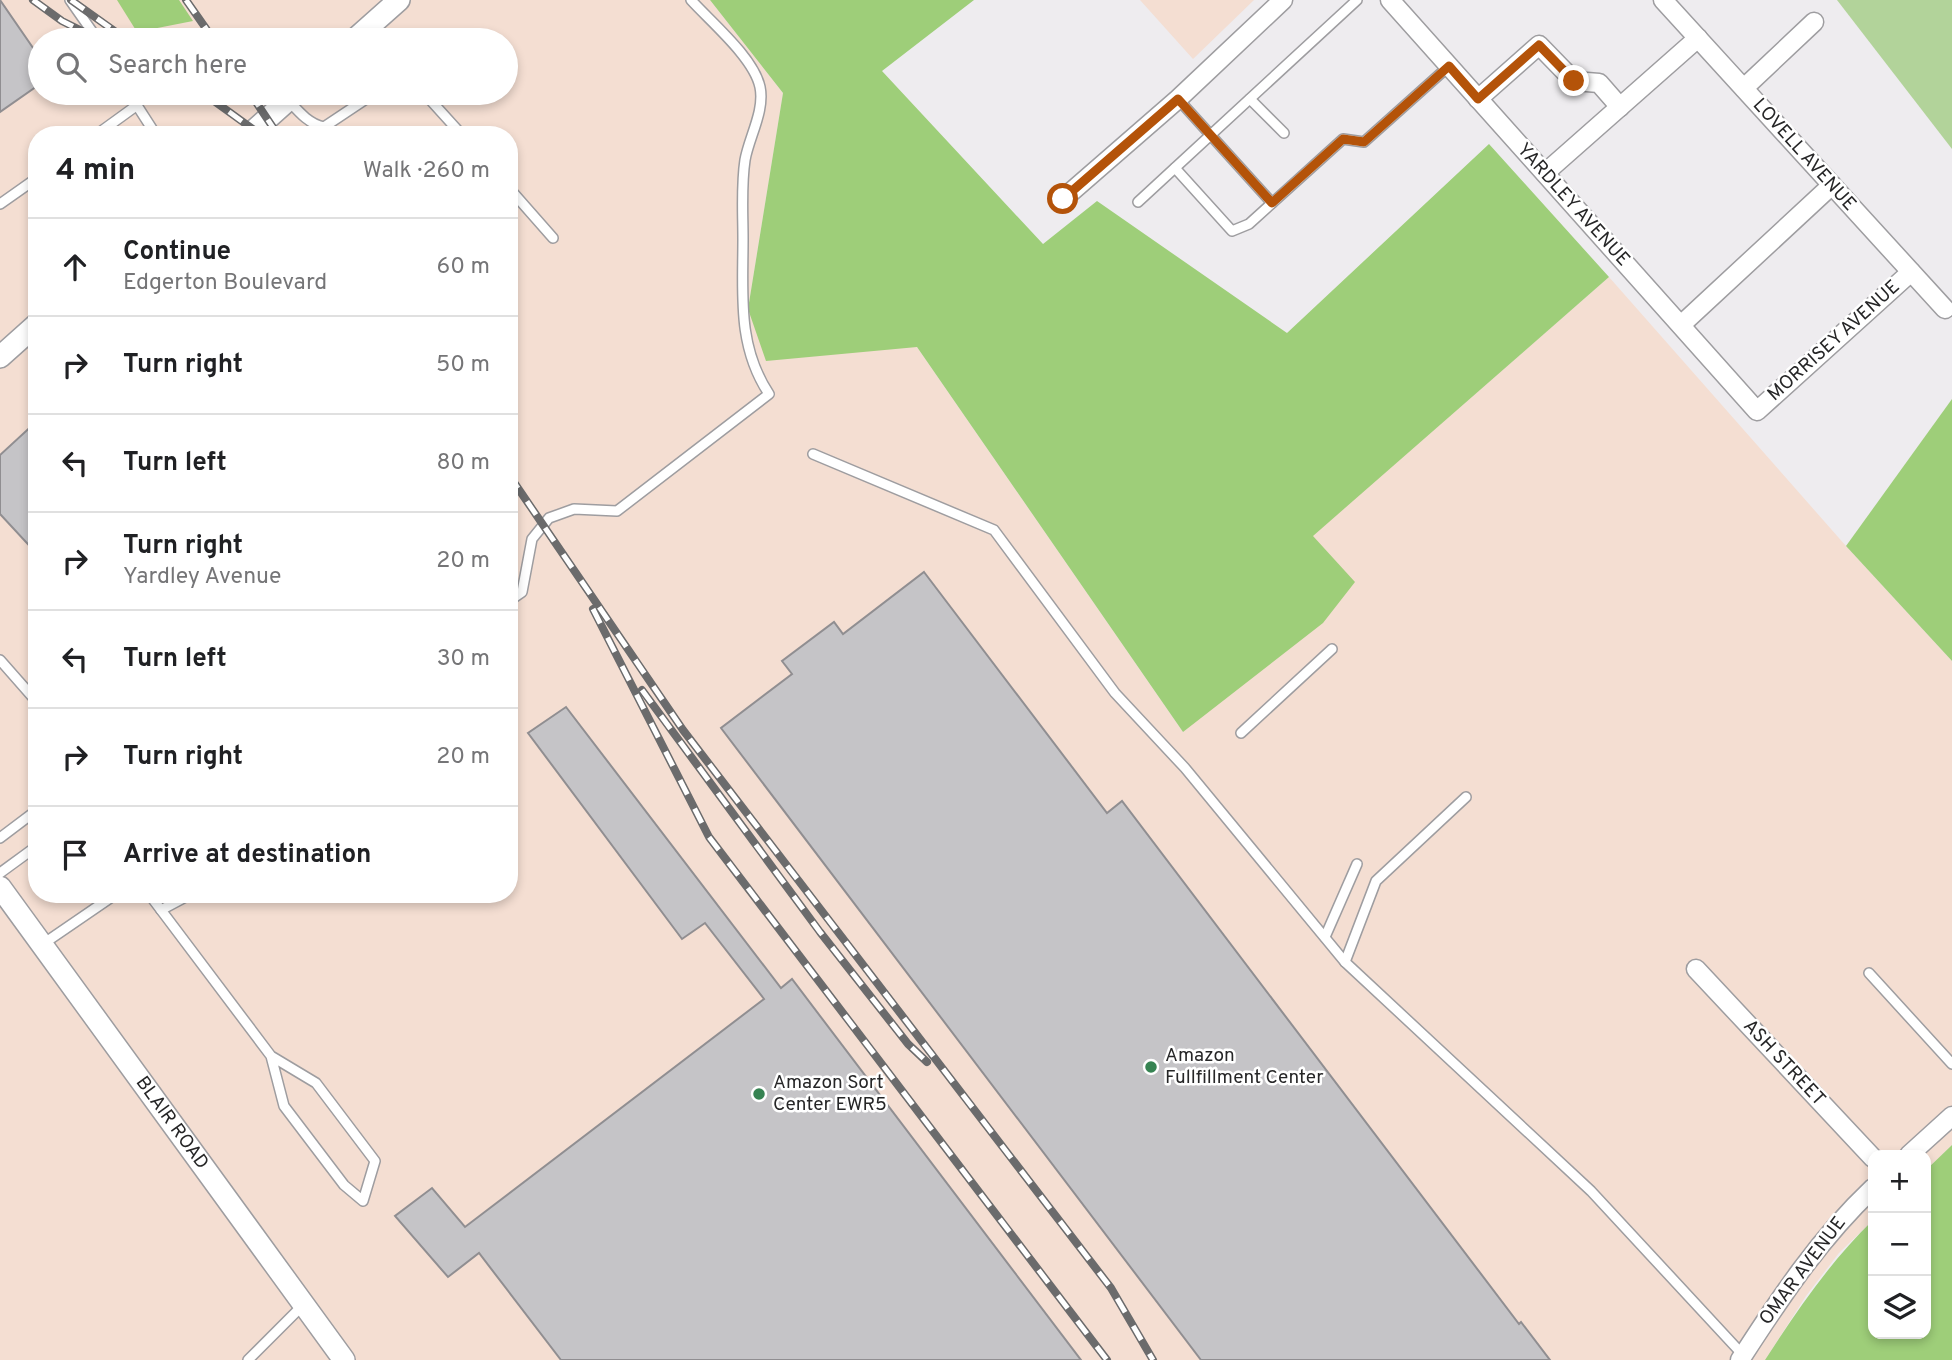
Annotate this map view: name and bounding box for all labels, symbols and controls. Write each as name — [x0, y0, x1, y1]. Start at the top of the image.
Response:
search box — [28, 28, 518, 105]
icon: search — [52, 48, 90, 86]
text: Search here — [108, 50, 247, 83]
route end — [1558, 65, 1589, 96]
street label: LOVELL AVENUE — [1747, 94, 1861, 216]
street label: YARDLEY AVENUE — [1511, 138, 1635, 272]
text: 4 min — [56, 153, 135, 190]
text: Walk · 260 m — [363, 157, 490, 186]
route start — [1047, 183, 1078, 214]
text: Continue — [123, 236, 231, 269]
icon: ahead — [56, 248, 94, 286]
text: 60 m — [437, 253, 490, 282]
text: Edgerton Boulevard — [123, 269, 327, 298]
street label: MORRISEY AVENUE — [1763, 275, 1905, 407]
icon: right — [56, 346, 94, 384]
text: Turn right — [123, 349, 243, 382]
text: 50 m — [436, 351, 490, 380]
icon: left — [56, 444, 94, 482]
text: Turn left — [123, 447, 227, 480]
text: 80 m — [437, 449, 490, 478]
text: Turn right — [123, 530, 243, 563]
icon: right — [56, 542, 94, 580]
text: 20 m — [436, 547, 490, 576]
text: Yardley Avenue — [123, 563, 281, 592]
icon: left — [56, 640, 94, 678]
text: Turn left — [123, 643, 227, 676]
text: 30 m — [437, 645, 490, 674]
icon: right — [56, 738, 94, 776]
text: Turn right — [123, 741, 243, 774]
text: 20 m — [436, 743, 490, 772]
icon: arrive — [56, 836, 94, 874]
text: Arrive at destination — [123, 839, 371, 872]
street label: ASH STREET — [1738, 1015, 1830, 1111]
place label: Amazon Fullfillment Center — [1165, 1044, 1324, 1090]
marker: Amazon Fullfillment Center — [1143, 1059, 1159, 1075]
place label: Amazon Sort Center EWR5 — [773, 1071, 887, 1117]
street label: BLAIR ROAD — [130, 1072, 214, 1174]
marker: Amazon Sort Center EWR5 — [751, 1086, 767, 1102]
map controls — [1868, 1150, 1931, 1339]
button: + — [1868, 1150, 1931, 1213]
street label: OMAR AVENUE — [1754, 1212, 1852, 1330]
button: − — [1868, 1213, 1931, 1276]
button: layers — [1868, 1276, 1931, 1339]

